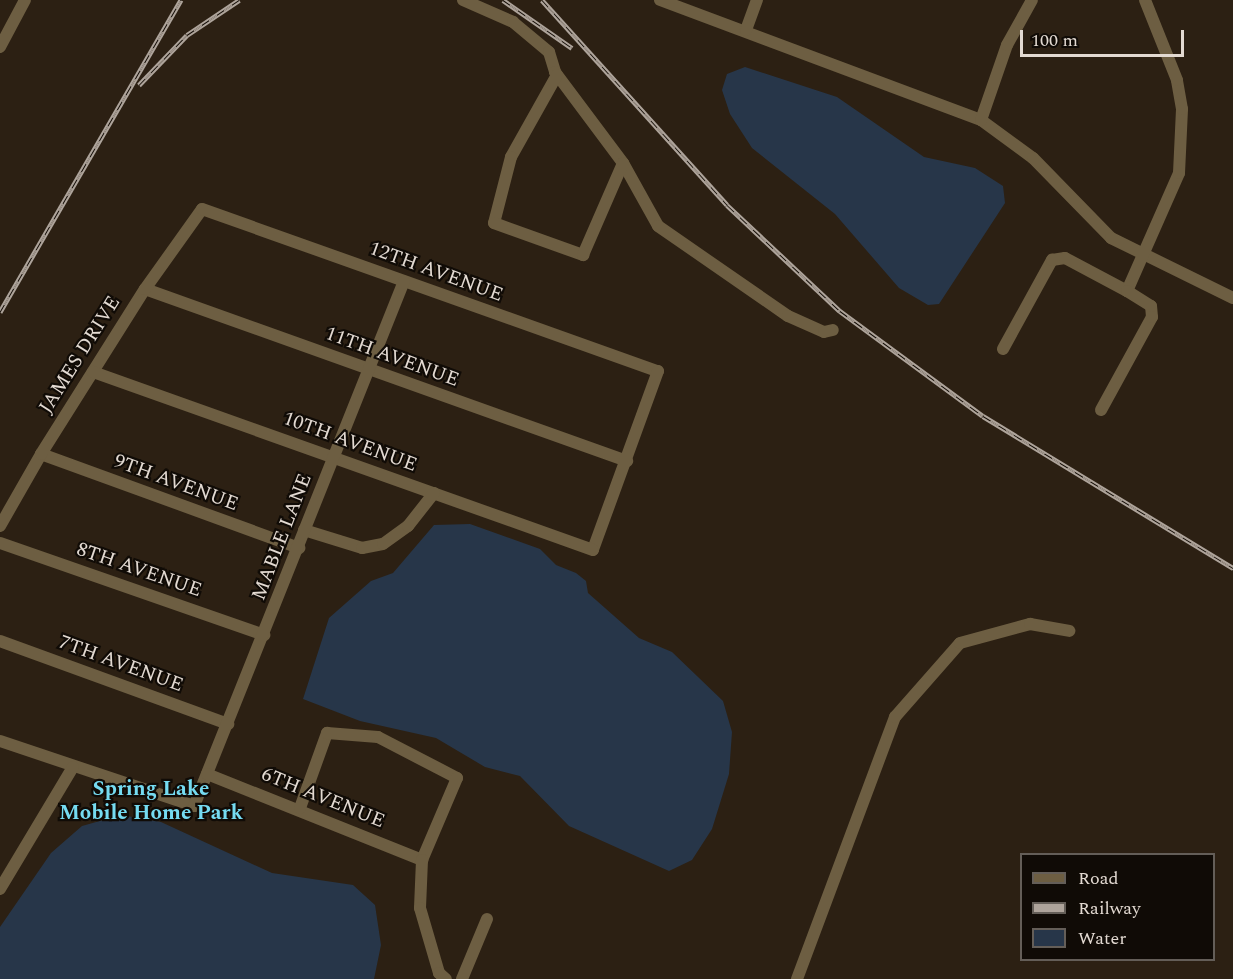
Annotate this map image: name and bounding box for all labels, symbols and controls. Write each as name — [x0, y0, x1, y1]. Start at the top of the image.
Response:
scale bar — [1023, 18, 1186, 56]
text: 100 m — [1031, 27, 1078, 54]
street label: 12TH AVENUE — [366, 237, 506, 307]
street label: JAMES DRIVE — [34, 292, 126, 418]
street label: 11TH AVENUE — [322, 322, 462, 392]
street label: 10TH AVENUE — [280, 407, 420, 477]
street label: 9TH AVENUE — [110, 449, 242, 517]
street label: MABLE LANE — [247, 470, 317, 604]
street label: 8TH AVENUE — [73, 537, 205, 603]
street label: 7TH AVENUE — [55, 630, 187, 698]
street label: 6TH AVENUE — [258, 762, 388, 834]
district label: Spring Lake Mobile Home Park — [59, 776, 243, 826]
legend — [1020, 853, 1215, 961]
text: Road — [1078, 865, 1119, 892]
text: Railway — [1078, 895, 1141, 922]
text: Water — [1078, 925, 1126, 952]

